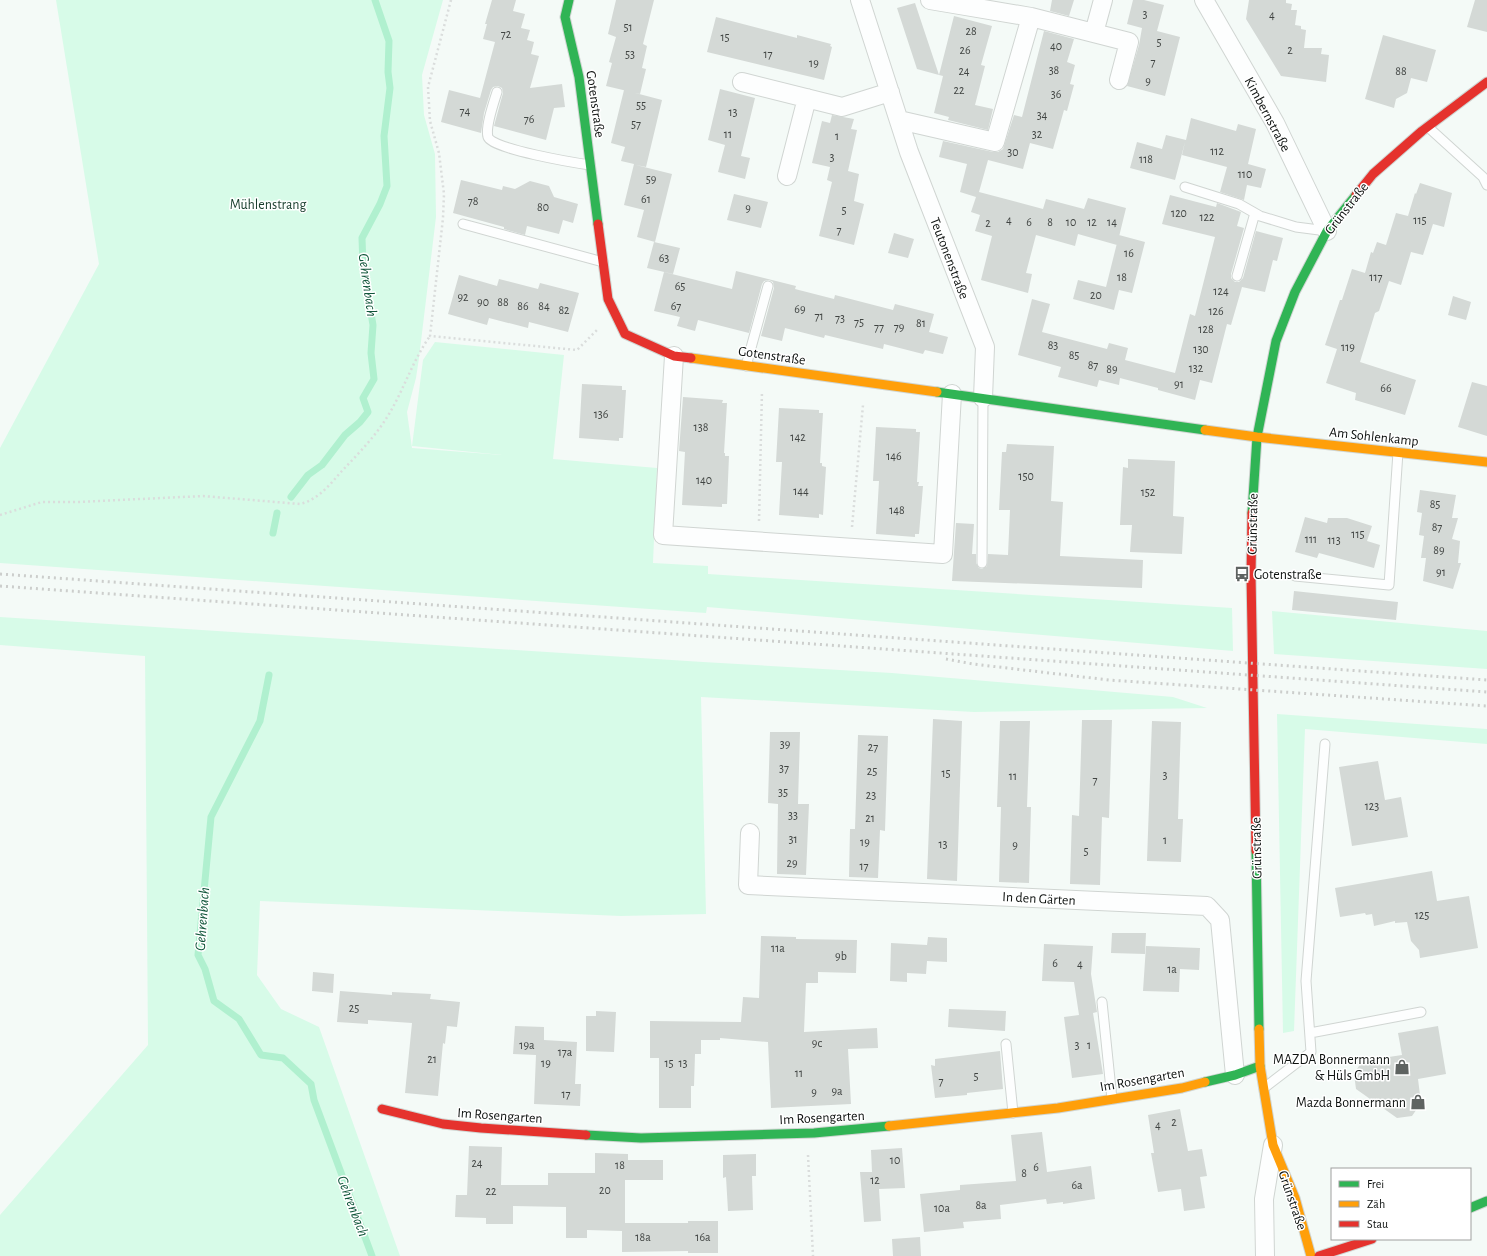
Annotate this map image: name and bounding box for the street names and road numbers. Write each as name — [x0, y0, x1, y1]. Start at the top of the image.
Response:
street label: Gotenstraße — [583, 70, 607, 139]
street label: Kimbernstraße — [1242, 75, 1293, 154]
street label: Grünstraße — [1322, 180, 1371, 237]
street label: Teutonenstraße — [927, 216, 971, 301]
street label: Gotenstraße — [737, 344, 806, 368]
street label: Am Sohlenkamp — [1328, 425, 1419, 449]
street label: Grünstraße — [1245, 493, 1261, 555]
street label: Grünstraße — [1249, 817, 1265, 879]
street label: In den Gärten — [1002, 890, 1076, 908]
street label: Im Rosengarten — [1099, 1066, 1186, 1094]
street label: Im Rosengarten — [457, 1106, 543, 1126]
street label: Im Rosengarten — [779, 1109, 865, 1127]
street label: Grünstraße — [1275, 1169, 1309, 1232]

